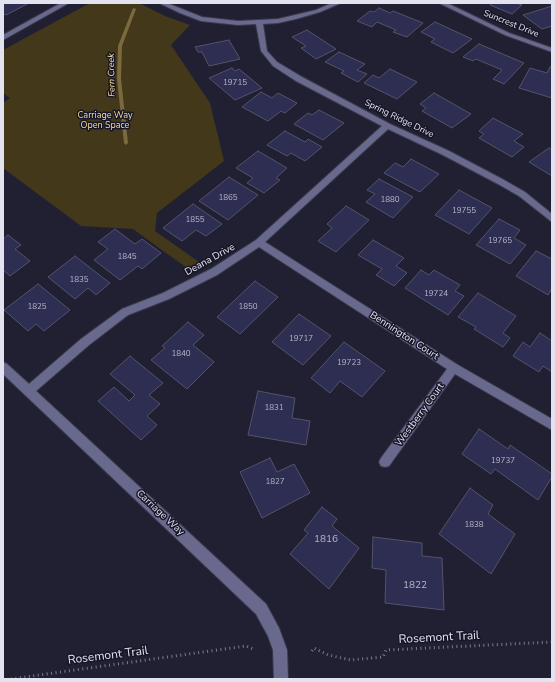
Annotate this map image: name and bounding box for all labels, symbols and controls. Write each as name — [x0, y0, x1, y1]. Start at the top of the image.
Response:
street label: Suncrest Drive — [482, 8, 540, 40]
water label: Fern Creek — [106, 53, 118, 97]
house number: 19715 — [223, 78, 247, 88]
street label: Spring Ridge Drive — [363, 98, 435, 140]
park label: Carriage Way Open Space — [77, 111, 133, 132]
house number: 1865 — [218, 193, 238, 203]
house number: 1880 — [380, 195, 400, 205]
house number: 19755 — [452, 206, 476, 216]
house number: 1855 — [185, 215, 205, 225]
house number: 19765 — [488, 236, 512, 246]
street label: Deana Drive — [183, 241, 237, 279]
house number: 1845 — [117, 252, 137, 262]
house number: 1835 — [69, 275, 89, 285]
house number: 19724 — [424, 289, 448, 299]
house number: 1825 — [27, 302, 47, 312]
house number: 1850 — [238, 302, 258, 312]
street label: Bennington Court — [367, 309, 441, 363]
house number: 19717 — [289, 334, 313, 344]
house number: 1840 — [171, 349, 191, 359]
house number: 19723 — [337, 358, 361, 368]
street label: Westberry Court — [393, 381, 447, 449]
house number: 1831 — [264, 403, 284, 413]
house number: 19737 — [491, 456, 515, 466]
house number: 1827 — [265, 477, 285, 487]
street label: Carriage Way — [134, 488, 186, 538]
house number: 1838 — [464, 520, 484, 530]
house number: 1816 — [314, 534, 338, 546]
house number: 1822 — [403, 580, 427, 592]
street label: Rosemont Trail — [398, 629, 480, 647]
street label: Rosemont Trail — [67, 644, 149, 668]

